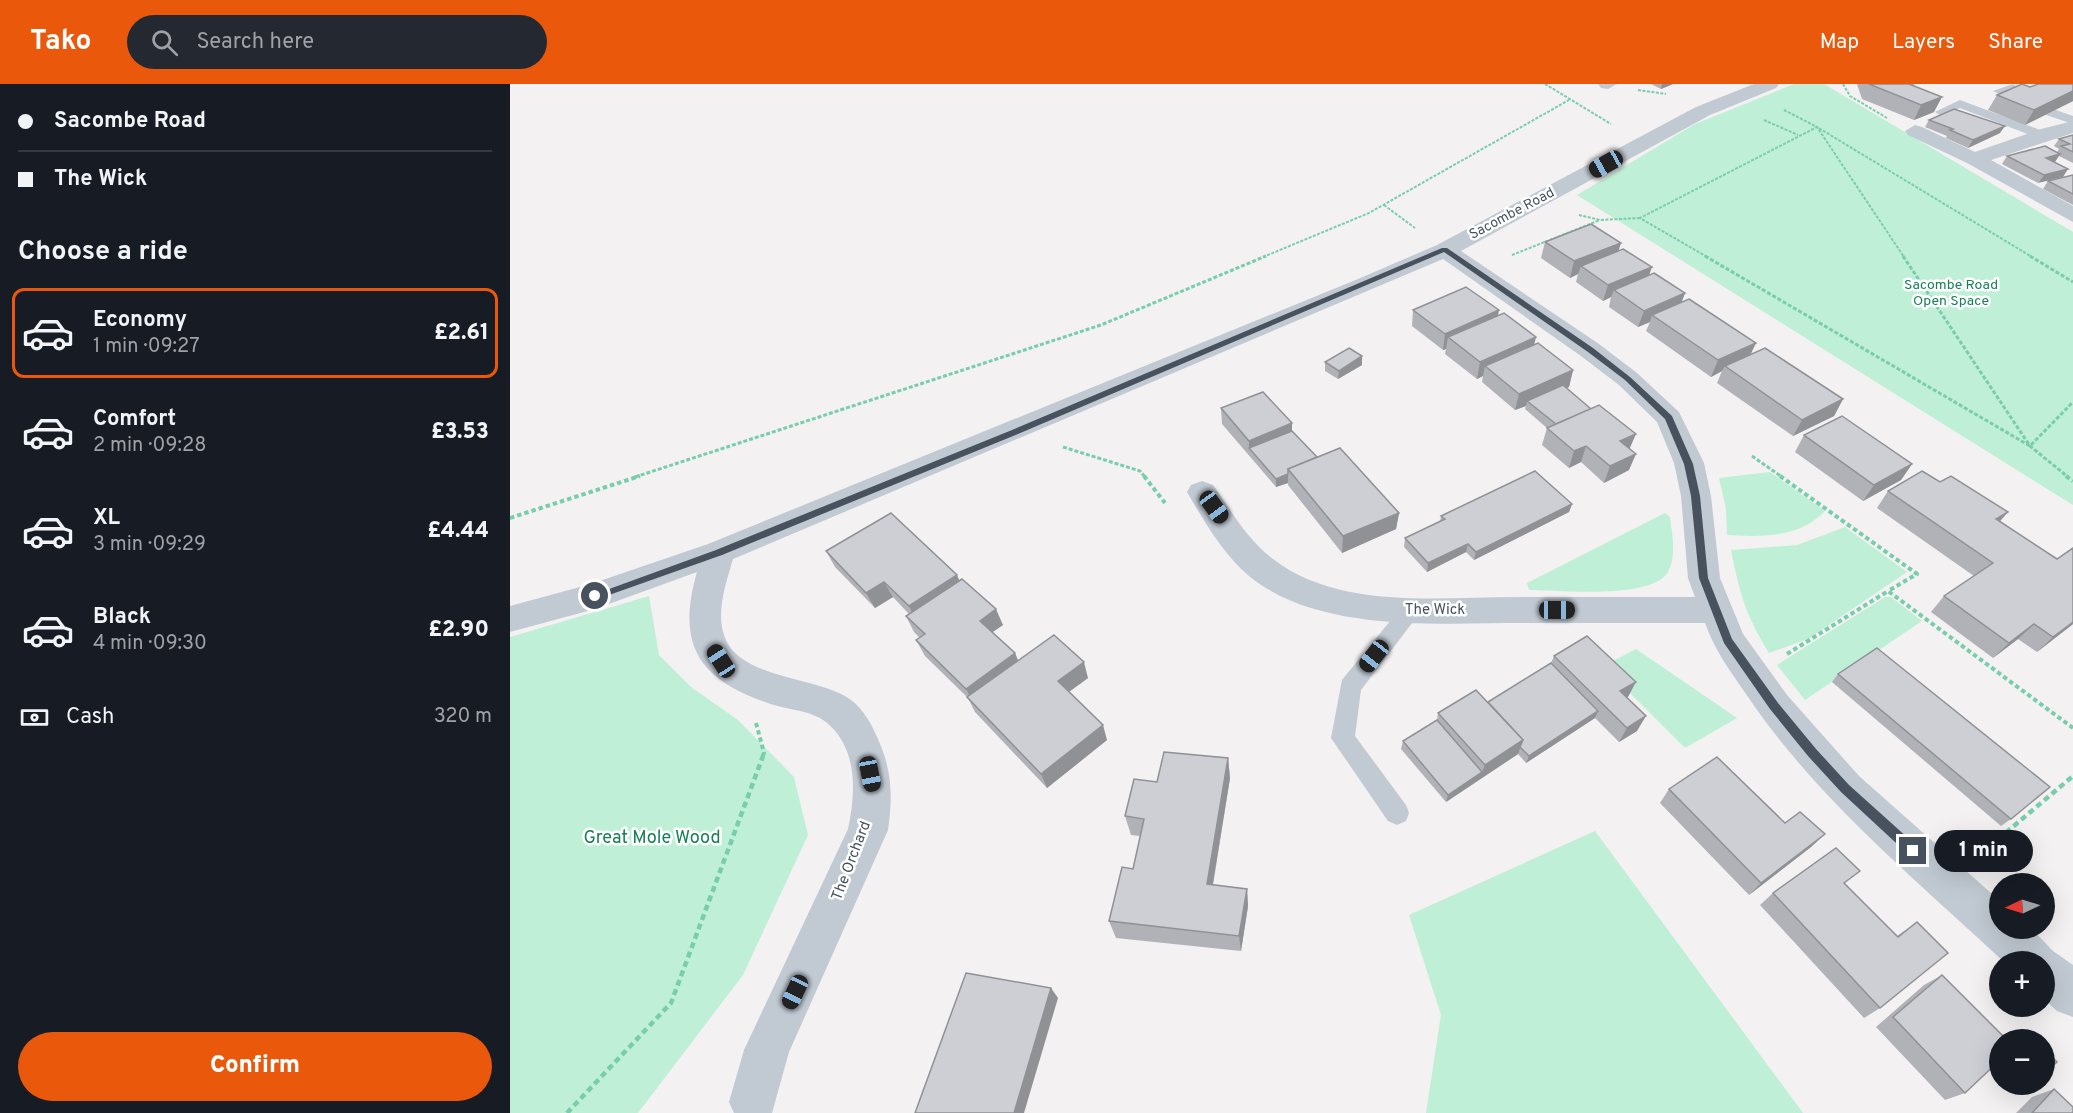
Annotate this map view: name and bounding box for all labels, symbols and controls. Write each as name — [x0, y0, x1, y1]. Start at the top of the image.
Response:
search box — [127, 15, 547, 69]
text: Tako — [30, 24, 91, 60]
icon: search — [148, 26, 181, 59]
text: Search here — [196, 29, 314, 56]
text: Map — [1820, 29, 1859, 56]
text: Layers — [1892, 29, 1955, 56]
text: Share — [1988, 29, 2043, 56]
text: Sacombe Road — [54, 108, 206, 135]
car — [1586, 147, 1626, 181]
text: The Wick — [54, 166, 147, 193]
street label: Sacombe Road — [1467, 184, 1557, 244]
text: Choose a ride — [18, 235, 188, 269]
park label: Sacombe Road Open Space — [1904, 277, 1998, 310]
icon: car — [21, 306, 75, 360]
text: Economy — [93, 307, 187, 334]
text: £2.61 — [434, 320, 489, 347]
text: 1 min · 09:27 — [93, 334, 200, 360]
icon: car — [21, 405, 75, 459]
text: Comfort — [93, 406, 176, 433]
text: £3.53 — [431, 419, 489, 446]
text: 2 min · 09:28 — [93, 433, 206, 459]
car — [1196, 487, 1232, 527]
icon: car — [21, 504, 75, 558]
text: XL — [93, 505, 120, 532]
text: £4.44 — [427, 518, 489, 545]
text: 3 min · 09:29 — [93, 532, 206, 558]
route start — [581, 582, 608, 609]
street label: The Wick — [1405, 601, 1465, 620]
car — [1539, 601, 1575, 619]
icon: car — [21, 603, 75, 657]
text: Black — [93, 604, 151, 631]
text: £2.90 — [428, 617, 489, 644]
text: 4 min · 09:30 — [93, 631, 207, 657]
car — [1356, 636, 1392, 676]
car — [704, 641, 738, 681]
icon: cash — [18, 701, 51, 734]
text: Cash — [66, 704, 115, 731]
text: 320 m — [434, 704, 492, 730]
car — [858, 755, 882, 793]
street label: The Orchard — [828, 819, 876, 903]
park label: Great Mole Wood — [583, 827, 721, 850]
callout: 1 min — [1934, 830, 2033, 872]
route end — [1899, 837, 1926, 864]
text: 1 min — [1959, 838, 2008, 864]
north arrow — [1989, 873, 2055, 939]
map controls — [1989, 873, 2055, 1095]
button: + — [1989, 951, 2055, 1017]
car — [779, 972, 811, 1012]
button: − — [1989, 1029, 2055, 1095]
button: Confirm — [18, 1032, 492, 1101]

